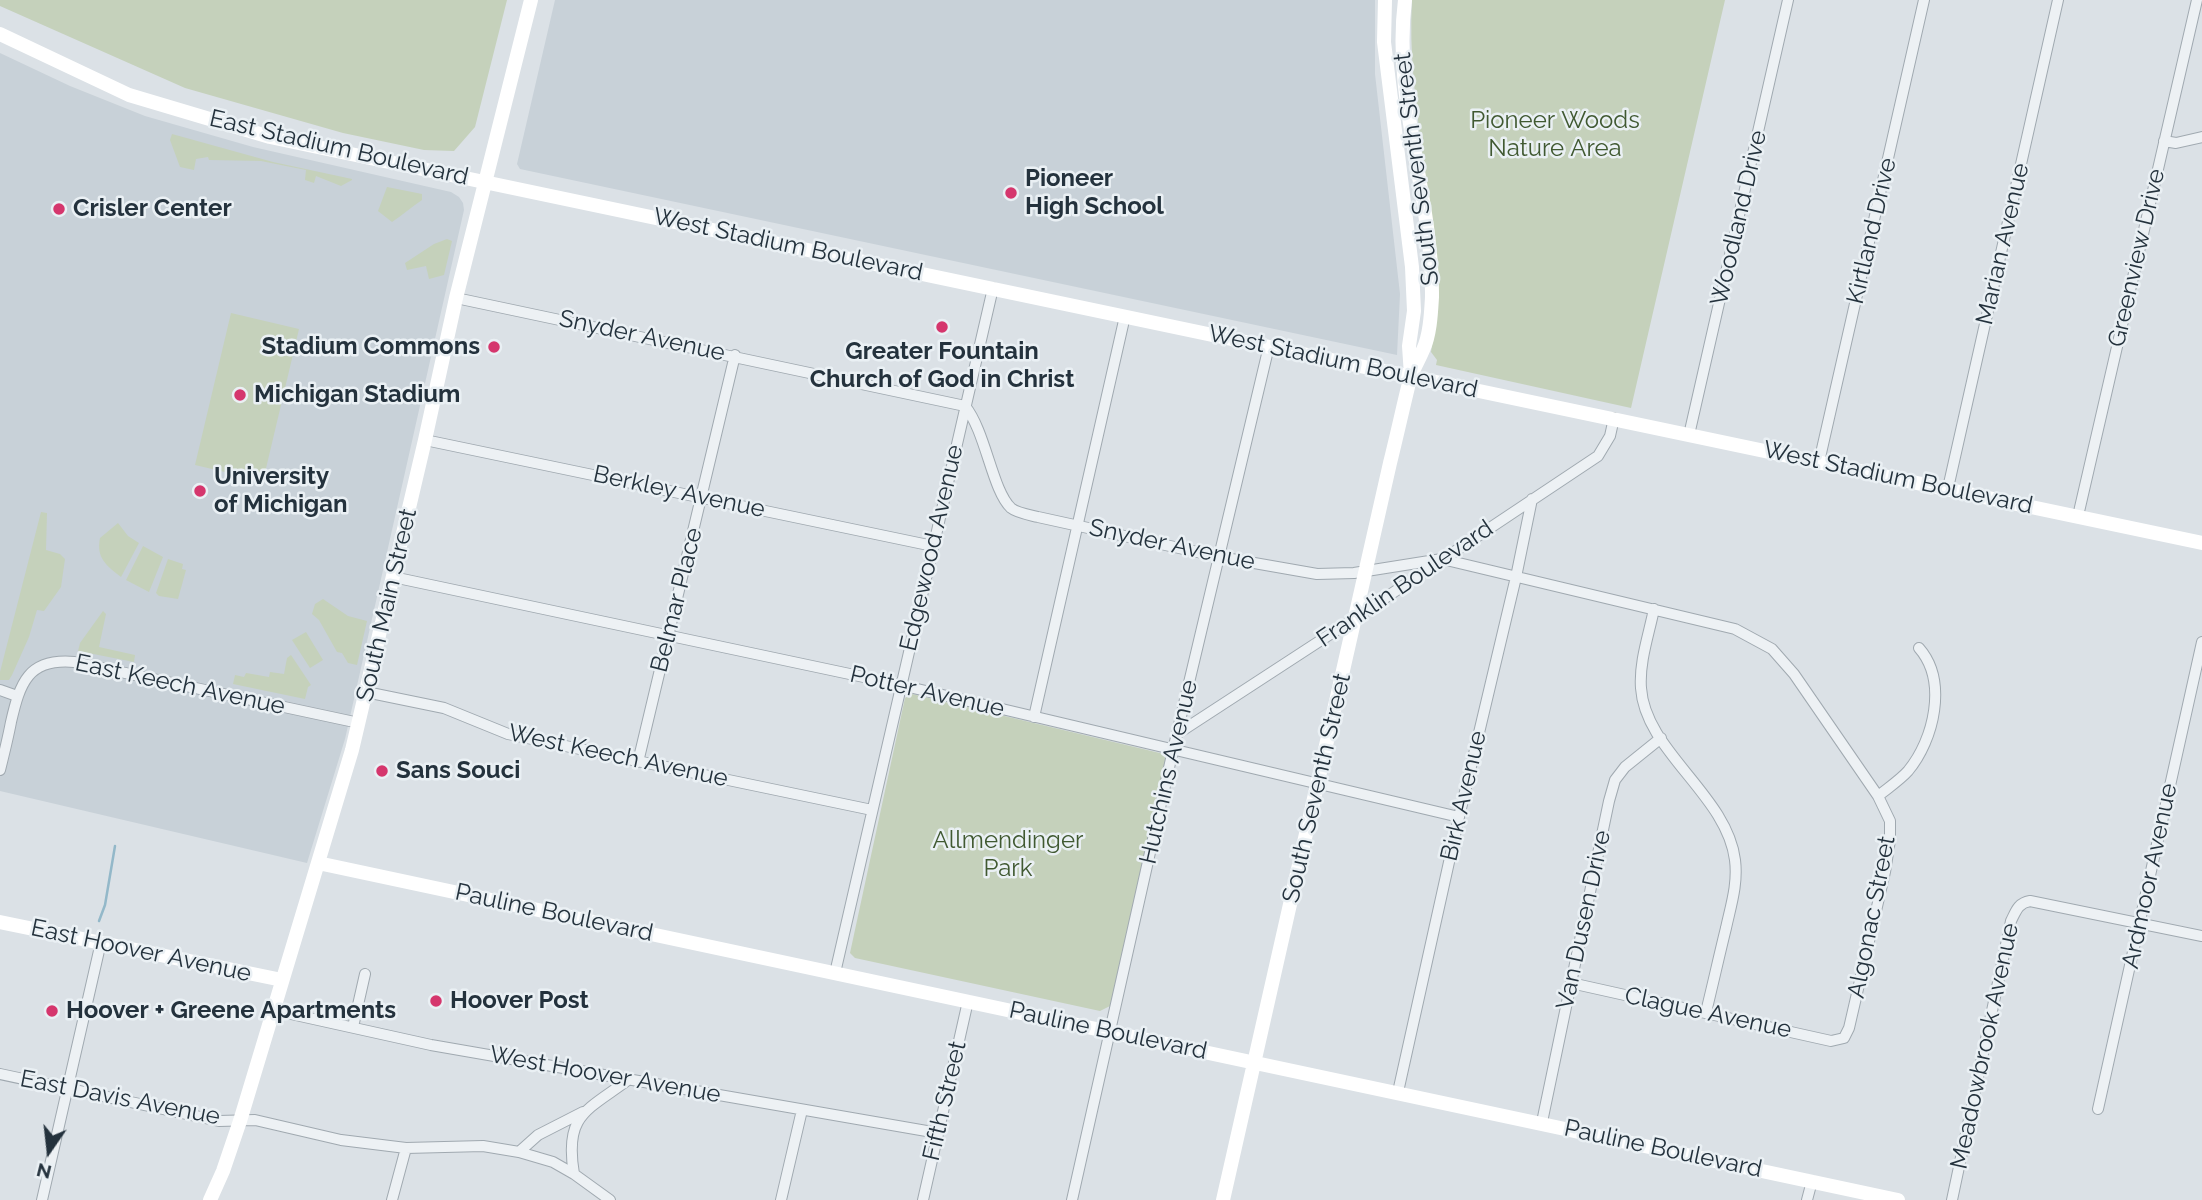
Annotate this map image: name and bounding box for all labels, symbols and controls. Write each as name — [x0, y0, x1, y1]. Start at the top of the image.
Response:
street label: South Seventh Street — [1388, 51, 1446, 287]
street label: East Stadium Boulevard — [207, 104, 471, 192]
park label: Pioneer Woods Nature Area — [1470, 107, 1640, 163]
street label: Woodland Drive — [1705, 128, 1773, 308]
street label: Kirtland Drive — [1841, 155, 1903, 307]
street label: Marian Avenue — [1970, 160, 2036, 328]
place label: Pioneer High School — [1025, 165, 1164, 221]
street label: Greenview Drive — [2103, 166, 2171, 350]
marker: Pioneer High School — [1003, 185, 1019, 201]
place label: Crisler Center — [73, 195, 232, 223]
marker: Crisler Center — [51, 201, 67, 217]
street label: West Stadium Boulevard — [651, 202, 925, 288]
street label: Snyder Avenue — [557, 304, 727, 368]
marker: Greater Fountain Church of God in Christ — [934, 319, 950, 335]
street label: West Stadium Boulevard — [1206, 319, 1480, 405]
place label: Stadium Commons — [262, 333, 480, 361]
place label: Greater Fountain Church of God in Christ — [810, 338, 1074, 394]
marker: Stadium Commons — [486, 339, 502, 355]
place label: Michigan Stadium — [254, 381, 460, 409]
marker: Michigan Stadium — [232, 387, 248, 403]
street label: West Stadium Boulevard — [1761, 435, 2035, 521]
street label: Edgewood Avenue — [894, 442, 970, 654]
street label: Berkley Avenue — [591, 460, 767, 524]
place label: University of Michigan — [214, 463, 348, 519]
marker: University of Michigan — [192, 483, 208, 499]
street label: South Main Street — [351, 506, 423, 704]
street label: Snyder Avenue — [1087, 513, 1257, 577]
street label: Franklin Boulevard — [1311, 514, 1499, 654]
street label: Belmar Place — [645, 525, 709, 675]
street label: East Keech Avenue — [72, 649, 288, 721]
street label: Potter Avenue — [847, 660, 1007, 724]
street label: South Seventh Street — [1277, 670, 1357, 906]
street label: Hutchins Avenue — [1134, 677, 1204, 867]
street label: West Keech Avenue — [506, 719, 730, 793]
street label: Birk Avenue — [1435, 728, 1493, 864]
place label: Sans Souci — [396, 757, 520, 785]
marker: Sans Souci — [374, 763, 390, 779]
street label: Ardmoor Avenue — [2116, 781, 2184, 971]
park label: Allmendinger Park — [933, 827, 1083, 883]
street label: Van Dusen Drive — [1551, 828, 1617, 1012]
street label: Algonac Street — [1842, 833, 1902, 1001]
street label: Pauline Boulevard — [452, 878, 656, 948]
street label: East Hoover Avenue — [28, 914, 254, 988]
street label: Meadowbrook Avenue — [1945, 920, 2025, 1172]
street label: Clague Avenue — [1622, 981, 1794, 1045]
place label: Hoover Post — [450, 987, 589, 1015]
marker: Hoover Post — [428, 993, 444, 1009]
street label: Pauline Boulevard — [1006, 996, 1210, 1066]
place label: Hoover + Greene Apartments — [66, 997, 396, 1025]
marker: Hoover + Greene Apartments — [44, 1003, 60, 1019]
street label: Fifth Street — [917, 1038, 973, 1164]
street label: West Hoover Avenue — [487, 1040, 723, 1110]
street label: East Davis Avenue — [18, 1064, 222, 1132]
street label: Pauline Boulevard — [1561, 1114, 1765, 1184]
north arrow — [14, 1116, 84, 1186]
text: N — [34, 1159, 54, 1184]

